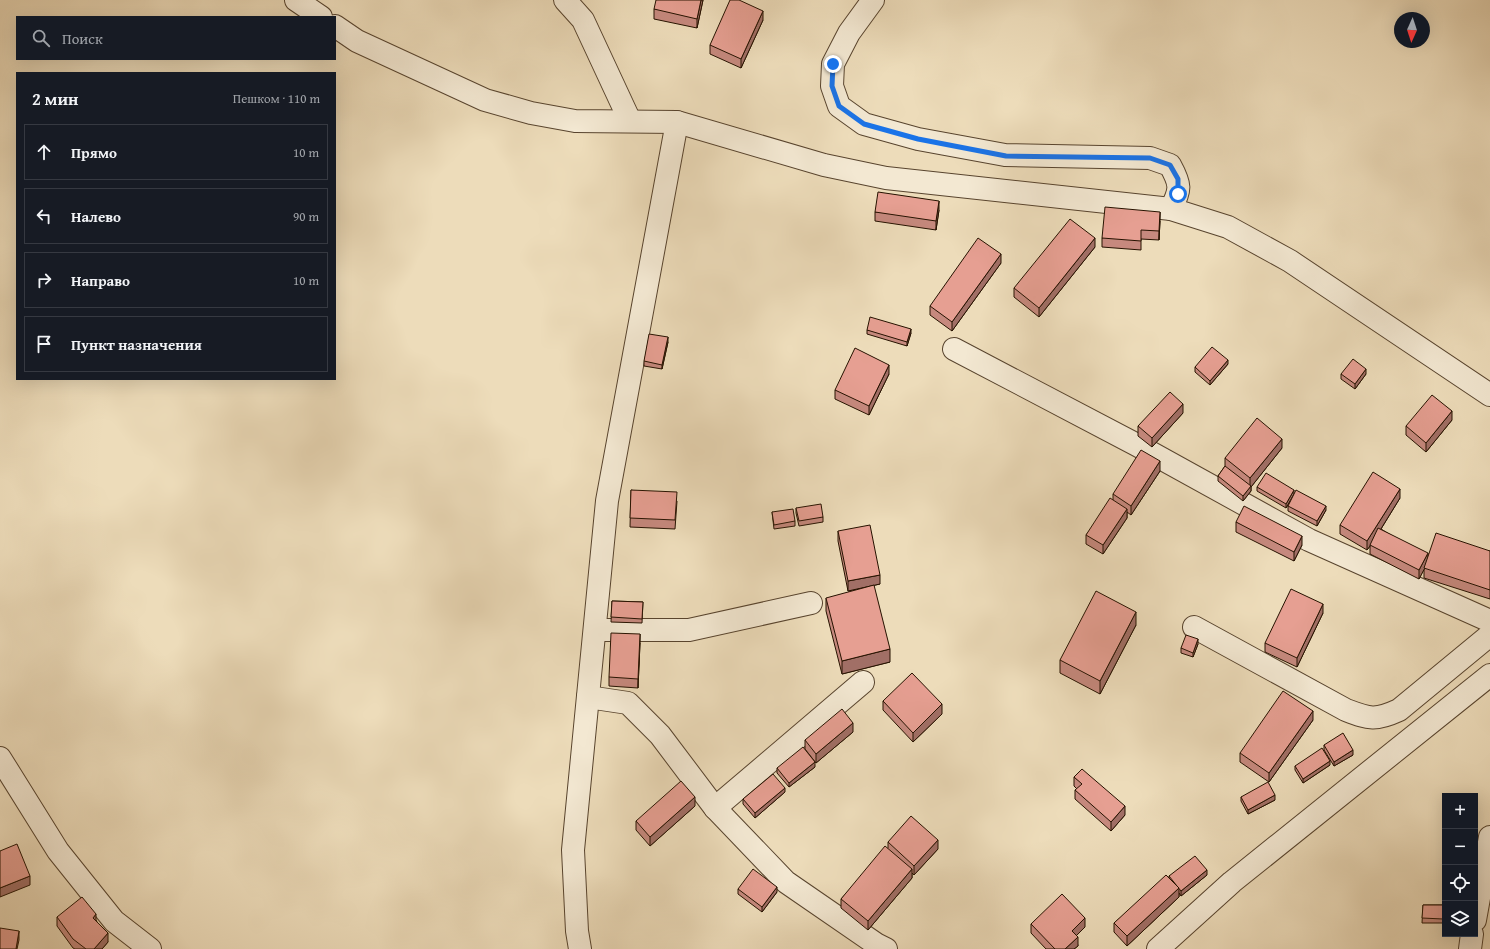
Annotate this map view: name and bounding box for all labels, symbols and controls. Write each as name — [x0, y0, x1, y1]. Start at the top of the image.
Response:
north arrow — [1394, 12, 1430, 48]
search box — [16, 16, 336, 60]
icon: search — [30, 27, 52, 49]
text: Поиск — [62, 28, 103, 49]
route end — [824, 55, 842, 73]
text: 2 мин — [32, 86, 78, 111]
text: Пешком · 110 m — [233, 89, 320, 108]
icon: ahead — [33, 141, 55, 163]
text: Прямо — [71, 142, 117, 163]
text: 10 m — [293, 143, 319, 162]
route start — [1169, 185, 1187, 203]
icon: left — [33, 205, 55, 227]
text: Налево — [71, 206, 121, 227]
text: 90 m — [293, 207, 319, 226]
icon: right — [33, 269, 55, 291]
text: Направо — [71, 270, 130, 291]
text: 10 m — [293, 271, 319, 290]
icon: arrive — [33, 333, 55, 355]
text: Пункт назначения — [71, 334, 202, 355]
map controls — [1442, 793, 1478, 937]
button: + — [1442, 793, 1478, 829]
button: − — [1442, 829, 1478, 865]
button: locate — [1442, 865, 1478, 901]
button: layers — [1442, 901, 1478, 937]

